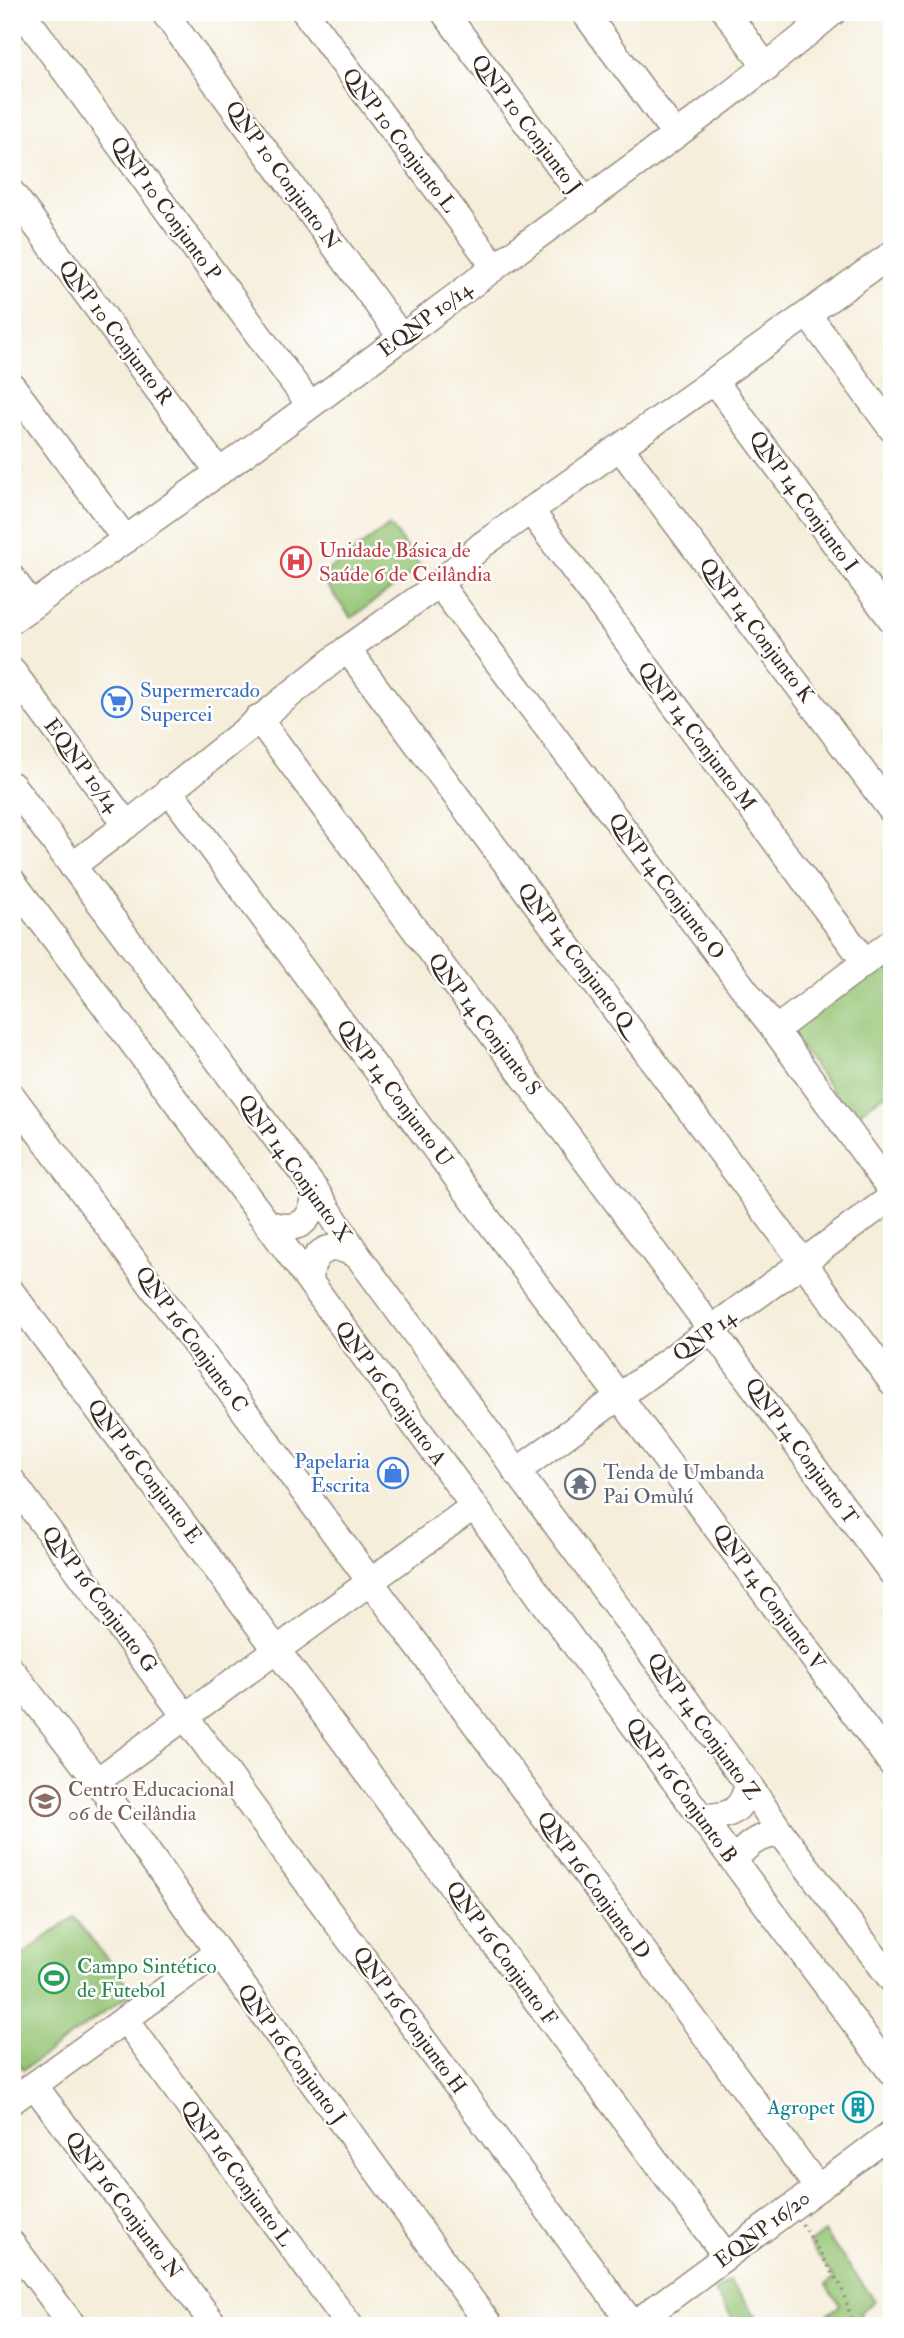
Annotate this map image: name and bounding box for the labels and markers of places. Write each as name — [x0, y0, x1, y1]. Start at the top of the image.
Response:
place label: Unidade Básica de Saúde 6 de Ceilândia — [319, 537, 492, 588]
hospital icon: Unidade Básica de Saúde 6 de Ceilândia — [279, 545, 313, 579]
place label: Supermercado Supercei — [140, 677, 260, 728]
supermarket icon: Supermercado Supercei — [100, 685, 134, 719]
place label: Papelaria Escrita — [294, 1448, 370, 1499]
shop icon: Papelaria Escrita — [376, 1456, 410, 1490]
place label: Tenda de Umbanda Pai Omulú — [603, 1459, 765, 1510]
temple icon: Tenda de Umbanda Pai Omulú — [563, 1467, 597, 1501]
place label: Centro Educacional 06 de Ceilândia — [68, 1776, 235, 1827]
school or university icon: Centro Educacional 06 de Ceilândia — [28, 1784, 62, 1818]
place label: Campo Sintético de Futebol — [77, 1953, 217, 2004]
sports icon: Campo Sintético de Futebol — [37, 1961, 71, 1995]
building icon: Agropet — [841, 2090, 875, 2124]
place label: Agropet — [766, 2094, 835, 2121]

